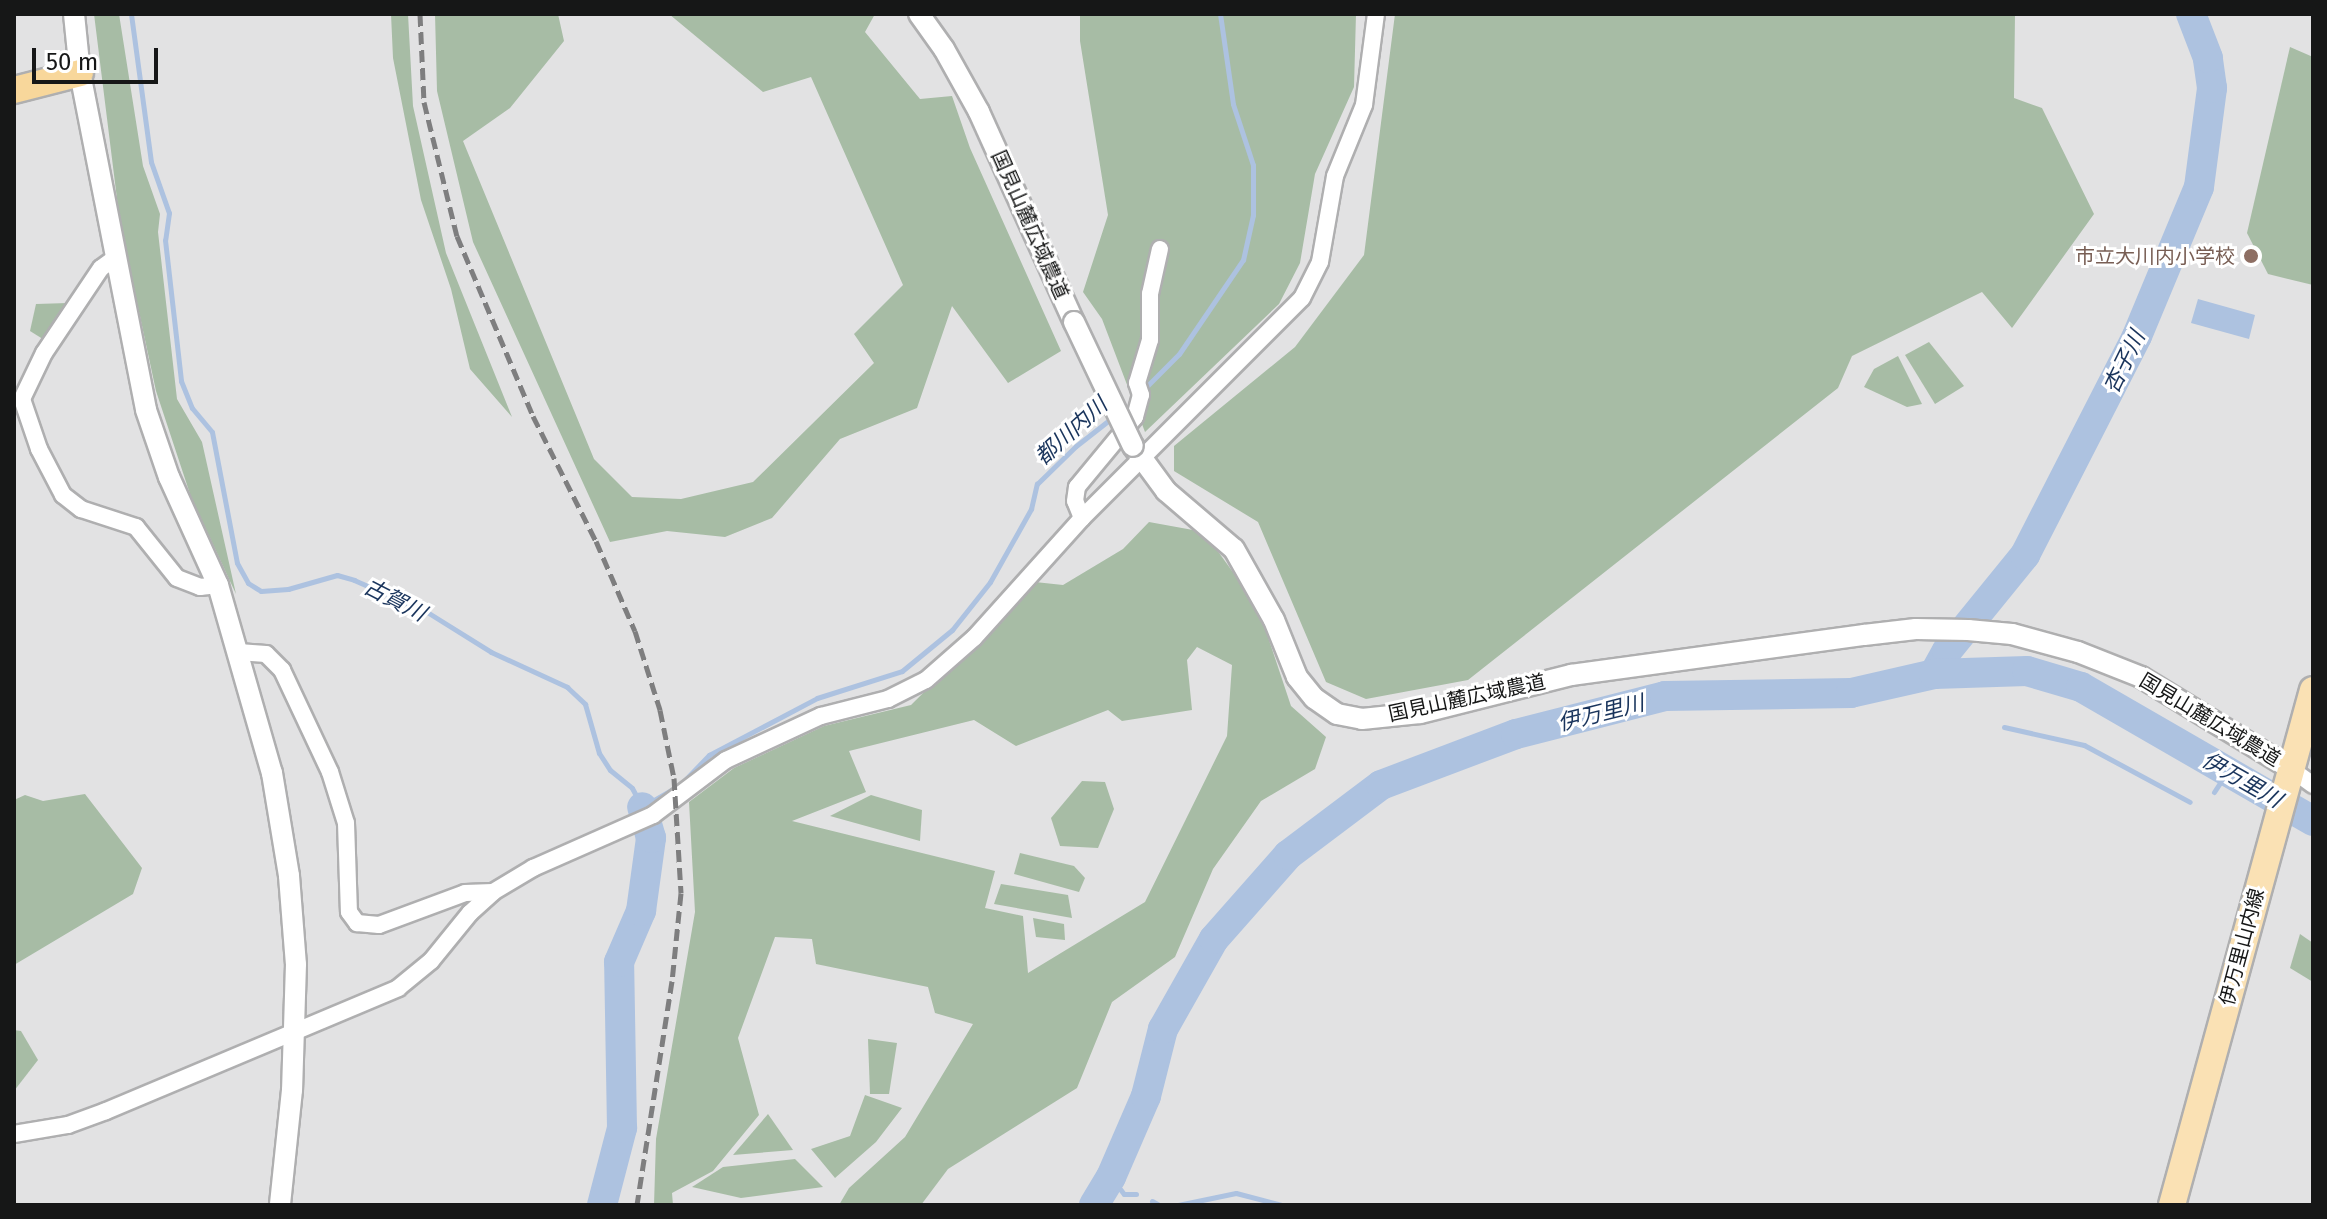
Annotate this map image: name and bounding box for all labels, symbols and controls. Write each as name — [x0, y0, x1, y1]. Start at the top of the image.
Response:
scale bar — [36, 32, 162, 82]
text: 50 m — [46, 48, 98, 76]
street label: 国見山麓広域農道 — [986, 147, 1074, 303]
place label: 市立大川内小学校 — [2075, 244, 2235, 268]
marker: 市立大川内小学校 — [2242, 247, 2260, 265]
water label: 杏子川 — [2098, 327, 2150, 397]
water label: 都川内川 — [1029, 392, 1113, 470]
water label: 古賀川 — [360, 573, 430, 627]
street label: 国見山麓広域農道 — [2135, 669, 2285, 771]
street label: 国見山麓広域農道 — [1386, 670, 1548, 726]
water label: 伊万里川 — [1555, 690, 1647, 736]
water label: 伊万里川 — [2197, 747, 2287, 813]
street label: 伊万里山内線 — [2215, 886, 2269, 1008]

